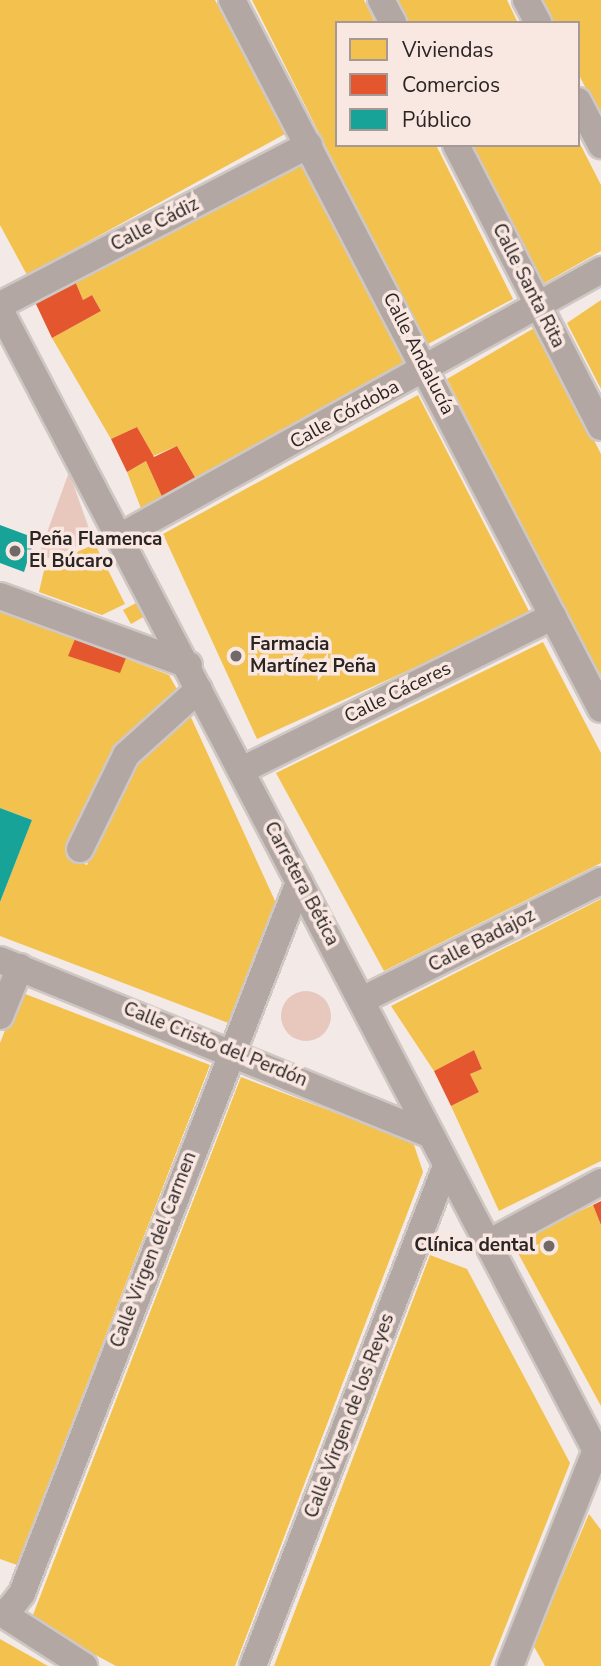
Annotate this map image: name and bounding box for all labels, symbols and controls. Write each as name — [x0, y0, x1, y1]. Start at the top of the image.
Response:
legend — [335, 21, 580, 147]
text: Viviendas — [402, 36, 494, 64]
text: Comercios — [402, 71, 500, 99]
text: Público — [402, 106, 471, 134]
street label: Calle Cádiz — [107, 193, 203, 257]
street label: Calle Santa Rita — [487, 220, 569, 352]
street label: Calle Andalucía — [377, 289, 459, 419]
street label: Calle Córdoba — [287, 376, 403, 454]
place label: Peña Flamenca El Búcaro — [29, 529, 162, 573]
marker: Peña Flamenca El Búcaro — [7, 543, 23, 559]
place label: Farmacia Martínez Peña — [250, 634, 376, 678]
marker: Farmacia Martínez Peña — [228, 648, 244, 664]
street label: Calle Cáceres — [341, 657, 455, 729]
street label: Carretera Bética — [259, 818, 343, 950]
street label: Calle Badajoz — [425, 904, 539, 978]
street label: Calle Cristo del Perdón — [120, 998, 310, 1092]
street label: Calle Virgen del Carmen — [106, 1149, 202, 1351]
place label: Clínica dental — [414, 1235, 535, 1257]
marker: Clínica dental — [541, 1238, 557, 1254]
street label: Calle Virgen de los Reyes — [300, 1310, 400, 1522]

